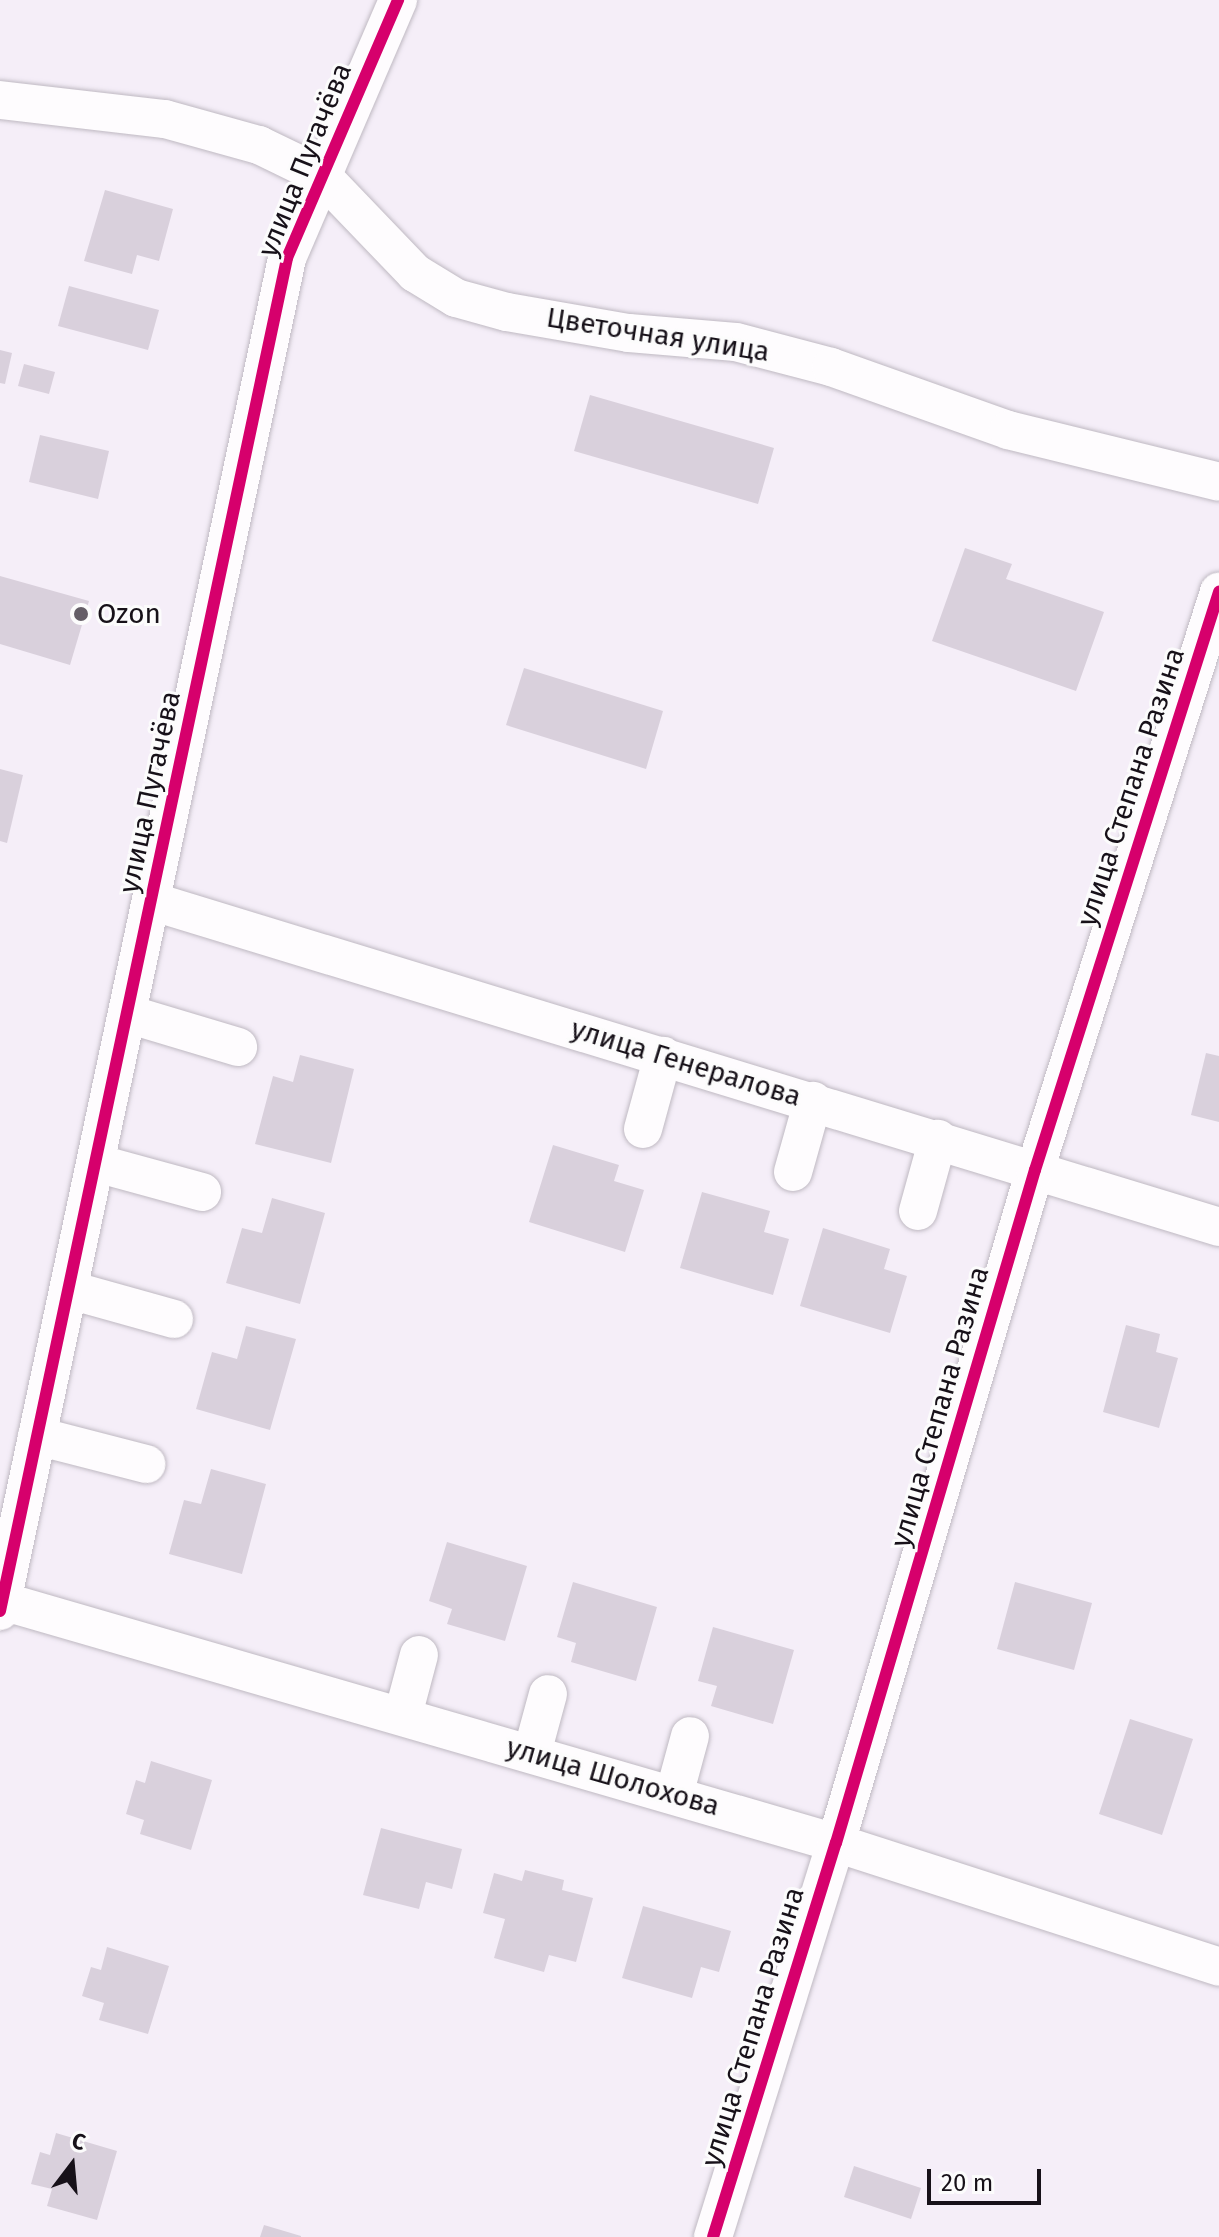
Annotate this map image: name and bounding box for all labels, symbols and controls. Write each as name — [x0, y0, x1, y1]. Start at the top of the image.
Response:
street label: улица Пугачёва — [251, 58, 359, 262]
street label: Цветочная улица — [544, 301, 772, 369]
place label: Ozon — [97, 597, 161, 631]
marker: Ozon — [72, 605, 90, 623]
street label: улица Степана Разина — [1070, 644, 1192, 930]
street label: улица Пугачёва — [112, 688, 188, 896]
street label: улица Генералова — [567, 1012, 805, 1114]
street label: улица Степана Разина — [884, 1263, 996, 1551]
street label: улица Шолохова — [503, 1731, 723, 1823]
street label: улица Степана Разина — [694, 1883, 812, 2171]
north arrow — [32, 2125, 112, 2205]
text: С — [69, 2127, 89, 2156]
scale bar — [931, 2153, 1045, 2203]
text: 20 m — [941, 2169, 993, 2197]

